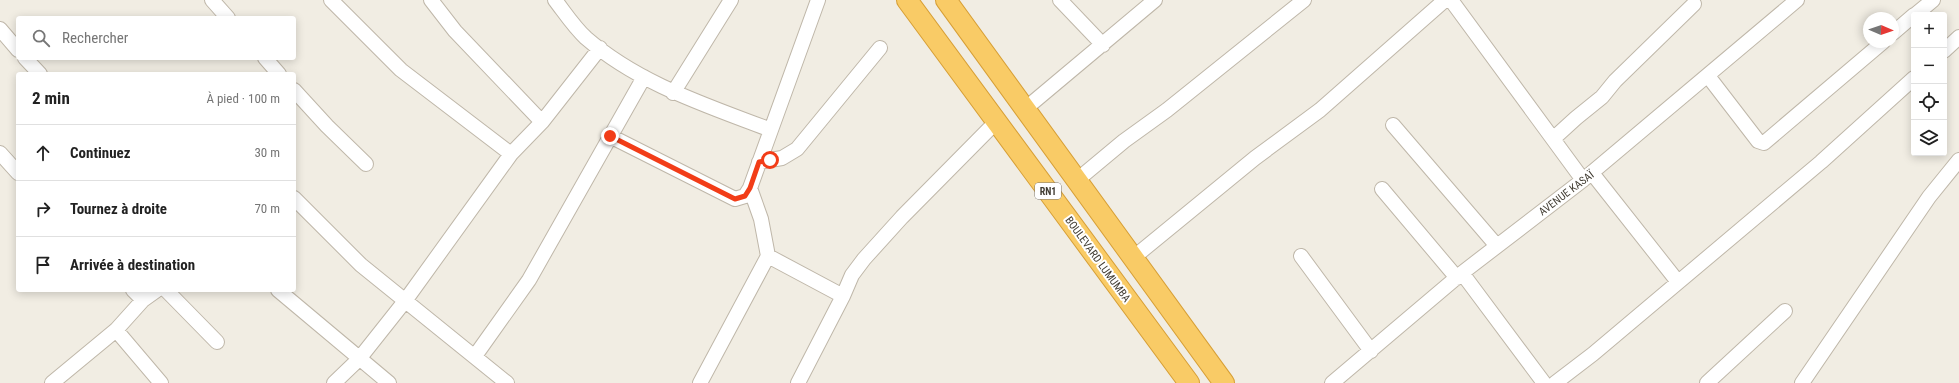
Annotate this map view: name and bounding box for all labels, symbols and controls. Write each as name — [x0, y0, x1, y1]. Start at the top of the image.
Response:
north arrow — [1863, 12, 1899, 48]
map controls — [1911, 12, 1947, 156]
button: + — [1911, 12, 1947, 48]
search box — [16, 16, 296, 60]
icon: search — [30, 27, 52, 49]
text: Rechercher — [62, 29, 128, 47]
button: − — [1911, 48, 1947, 84]
button: locate — [1911, 84, 1947, 120]
text: 2 min — [32, 88, 70, 108]
text: À pied · 100 m — [206, 91, 280, 106]
button: layers — [1911, 120, 1947, 156]
route end — [601, 127, 619, 145]
icon: ahead — [32, 142, 54, 164]
text: Continuez — [70, 144, 131, 162]
text: 30 m — [254, 145, 280, 160]
route start — [761, 151, 779, 169]
street label: AVENUE KASAÏ — [1536, 168, 1597, 218]
road number: RN1 — [1035, 183, 1061, 199]
icon: right — [32, 198, 54, 220]
text: Tournez à droite — [70, 200, 167, 218]
text: 70 m — [254, 201, 280, 216]
street label: BOULEVARD LUMUMBA — [1062, 214, 1133, 305]
icon: arrive — [32, 254, 54, 276]
text: Arrivée à destination — [70, 256, 195, 274]

